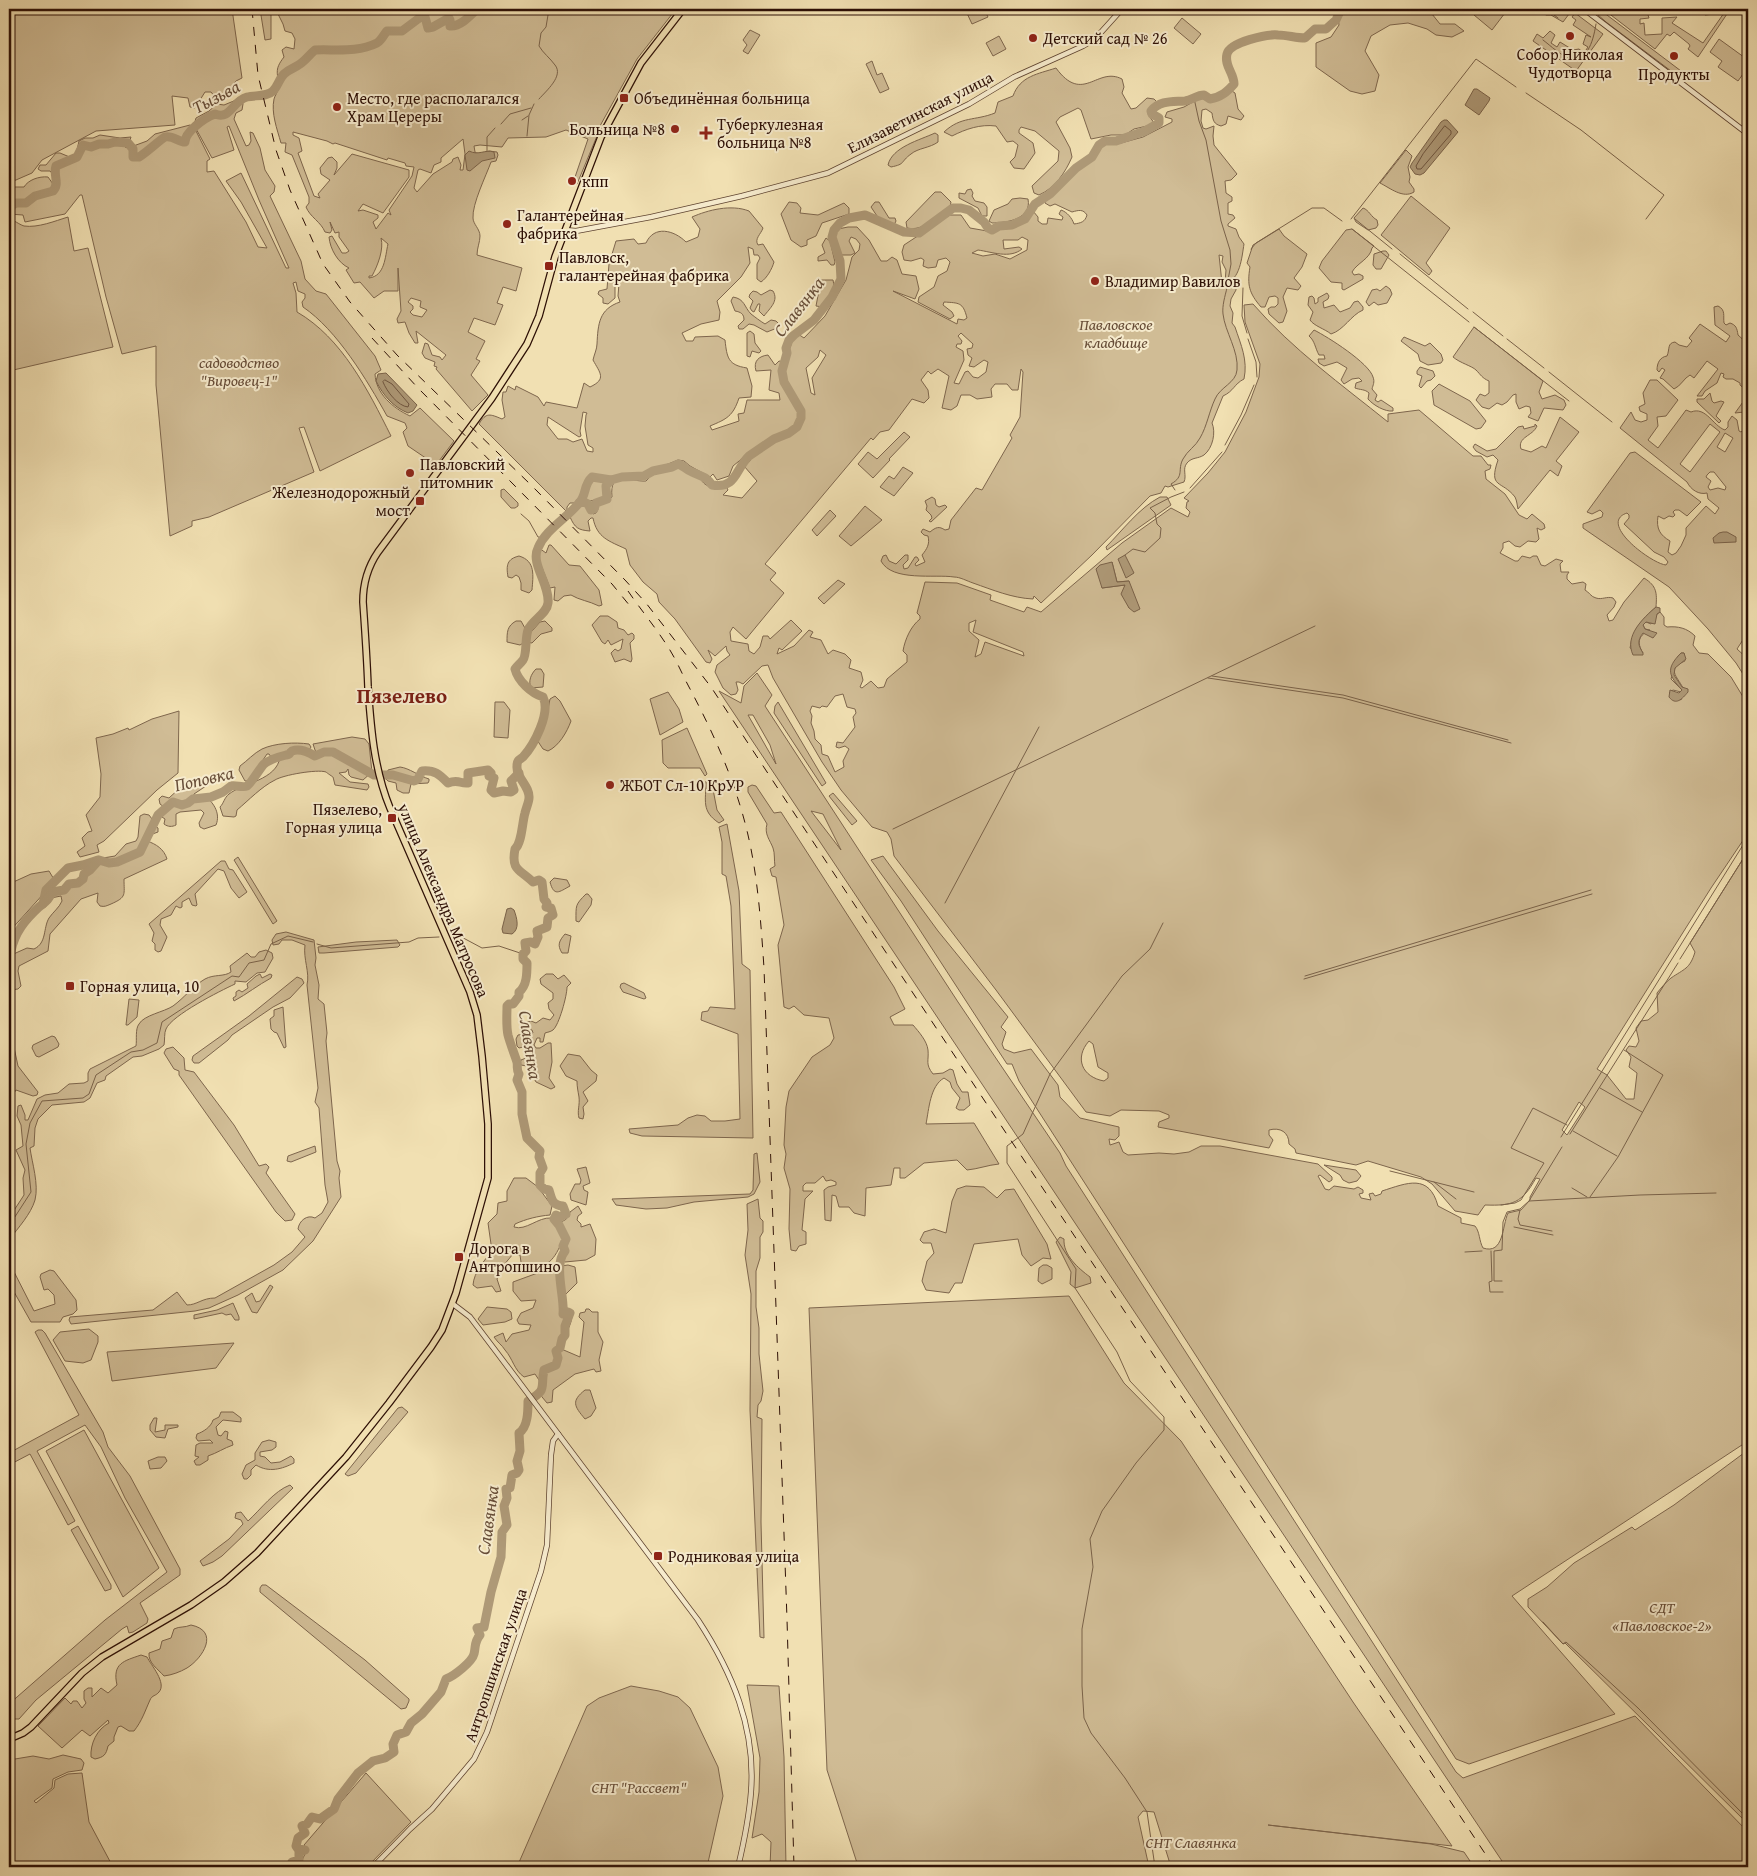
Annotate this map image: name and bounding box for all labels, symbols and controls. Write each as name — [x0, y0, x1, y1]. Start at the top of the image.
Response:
place label: Детский сад № 26 — [1042, 26, 1168, 50]
marker: Собор Николая Чудотворца — [1564, 30, 1576, 42]
marker: Детский сад № 26 — [1027, 32, 1039, 44]
place label: Собор Николая Чудотворца — [1517, 42, 1623, 84]
marker: Продукты — [1668, 50, 1680, 62]
place label: Продукты — [1638, 62, 1710, 86]
street label: Елизаветинская улица — [843, 65, 997, 159]
water label: Тызьва — [187, 72, 245, 120]
place label: Место, где располагался Храм Цереры — [347, 86, 519, 128]
place label: Объединённая больница — [634, 86, 810, 110]
marker: Объединённая больница — [618, 92, 630, 104]
marker: Место, где располагался Храм Цереры — [331, 101, 343, 113]
place label: Туберкулезная больница №8 — [717, 112, 823, 154]
place label: Больница №8 — [570, 117, 665, 141]
marker: Больница №8 — [669, 123, 681, 135]
marker: Туберкулезная больница №8 — [699, 126, 713, 140]
place label: кпп — [582, 169, 608, 193]
marker: кпп — [566, 175, 578, 187]
place label: Галантерейная фабрика — [517, 203, 624, 245]
marker: Галантерейная фабрика — [501, 218, 513, 230]
place label: Павловск, галантерейная фабрика — [559, 245, 730, 287]
marker: Павловск, галантерейная фабрика — [543, 260, 555, 272]
place label: Владимир Вавилов — [1105, 269, 1241, 293]
water label: Славянка — [767, 270, 831, 342]
marker: Владимир Вавилов — [1089, 275, 1101, 287]
park label: Павловское кладбище — [1079, 312, 1153, 354]
park label: садоводство "Вировец-1" — [199, 350, 279, 392]
place label: Павловский питомник — [420, 452, 505, 494]
marker: Павловский питомник — [404, 467, 416, 479]
place label: Железнодорожный мост — [271, 480, 410, 522]
marker: Железнодорожный мост — [414, 495, 426, 507]
district label: Пязелево — [357, 680, 447, 711]
water label: Поповка — [172, 758, 237, 798]
place label: ЖБОТ Сл-10 КрУР — [619, 773, 744, 797]
marker: ЖБОТ Сл-10 КрУР — [604, 779, 616, 791]
place label: Пязелево, Горная улица — [286, 797, 382, 839]
street label: улица Александра Матросова — [392, 798, 496, 1001]
marker: Пязелево, Горная улица — [386, 812, 398, 824]
place label: Горная улица, 10 — [80, 974, 199, 998]
marker: Горная улица, 10 — [64, 980, 76, 992]
water label: Славянка — [512, 1009, 549, 1082]
place label: Дорога в Антропшино — [468, 1236, 561, 1278]
marker: Дорога в Антропшино — [453, 1251, 465, 1263]
water label: Славянка — [469, 1483, 506, 1556]
place label: Родниковая улица — [668, 1544, 799, 1568]
marker: Родниковая улица — [652, 1550, 664, 1562]
street label: Антропшинская улица — [457, 1584, 533, 1745]
park label: СДТ «Павловское-2» — [1612, 1595, 1712, 1637]
park label: СНТ "Рассвет" — [591, 1775, 687, 1799]
park label: СНТ Славянка — [1146, 1830, 1237, 1854]

